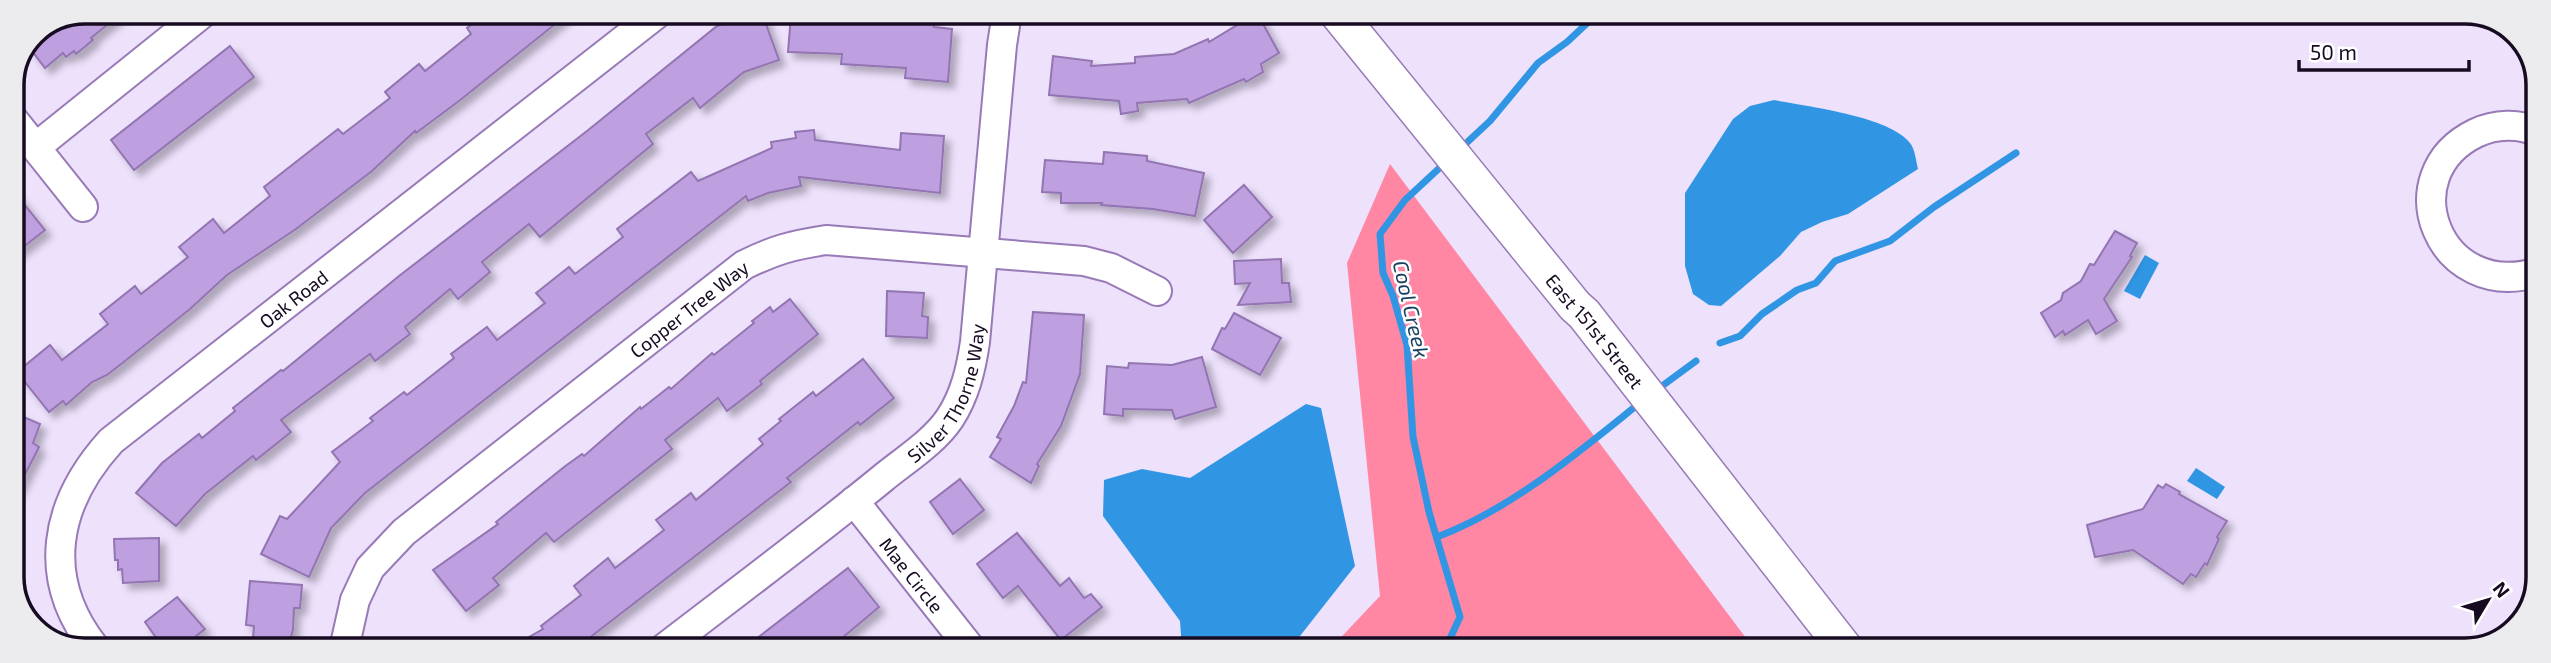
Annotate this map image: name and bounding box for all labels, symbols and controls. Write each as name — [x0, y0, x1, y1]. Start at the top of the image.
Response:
scale bar — [2299, 28, 2469, 72]
text: 50 m — [2310, 39, 2357, 64]
street label: Copper Tree Way — [625, 255, 752, 362]
water label: Cool Creek — [1389, 258, 1435, 360]
street label: Oak Road — [254, 265, 332, 332]
street label: East 151st Street — [1542, 269, 1649, 393]
street label: Silver Thorne Way — [902, 323, 988, 467]
street label: Mae Circle — [875, 532, 949, 617]
north arrow — [2453, 565, 2523, 635]
text: N — [2489, 577, 2515, 602]

